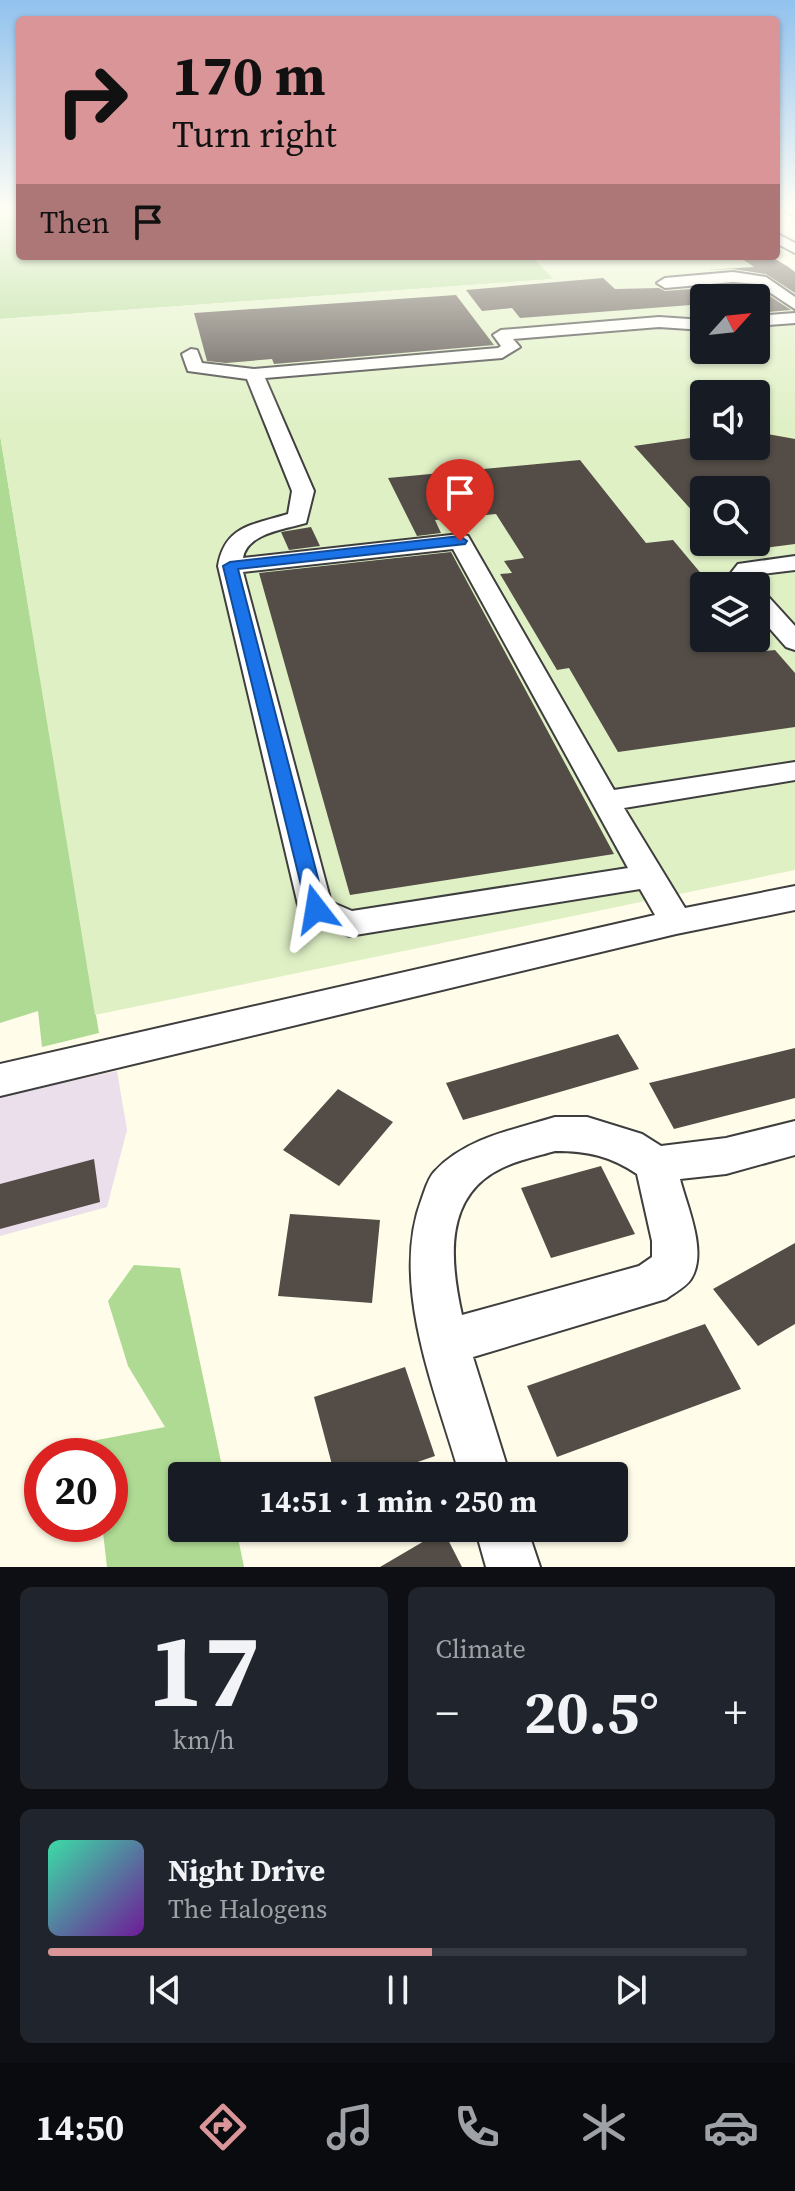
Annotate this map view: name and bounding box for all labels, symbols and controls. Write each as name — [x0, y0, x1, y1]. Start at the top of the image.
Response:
text: 170 m — [172, 37, 326, 114]
icon: right — [40, 48, 144, 152]
text: Turn right — [172, 110, 337, 159]
icon: arrive — [126, 200, 170, 244]
text: Then — [40, 202, 110, 243]
north arrow — [690, 284, 770, 364]
map controls — [690, 284, 770, 652]
button: sound — [690, 380, 770, 460]
pin — [426, 459, 494, 541]
icon: arrive — [438, 471, 482, 515]
button: search — [690, 476, 770, 556]
button: layers — [690, 572, 770, 652]
position arrow — [274, 867, 358, 951]
speed limit sign: 20 — [24, 1438, 128, 1542]
text: 14:51 · 1 min · 250 m — [259, 1481, 537, 1522]
text: 17 — [147, 1598, 260, 1741]
text: Climate — [436, 1631, 526, 1667]
text: 20.5° — [524, 1671, 659, 1753]
text: − — [436, 1682, 459, 1743]
text: + — [724, 1682, 747, 1743]
text: km/h — [173, 1722, 235, 1758]
text: Night Drive — [168, 1850, 325, 1891]
text: The Halogens — [168, 1891, 327, 1927]
icon: previous — [143, 1968, 187, 2012]
icon: pause — [376, 1968, 420, 2012]
icon: next — [609, 1968, 653, 2012]
icon: directions — [195, 2099, 251, 2155]
icon: music — [322, 2099, 378, 2155]
icon: phone — [449, 2099, 505, 2155]
icon: climate — [576, 2099, 632, 2155]
icon: car — [703, 2099, 759, 2155]
text: 14:50 — [36, 2103, 124, 2152]

